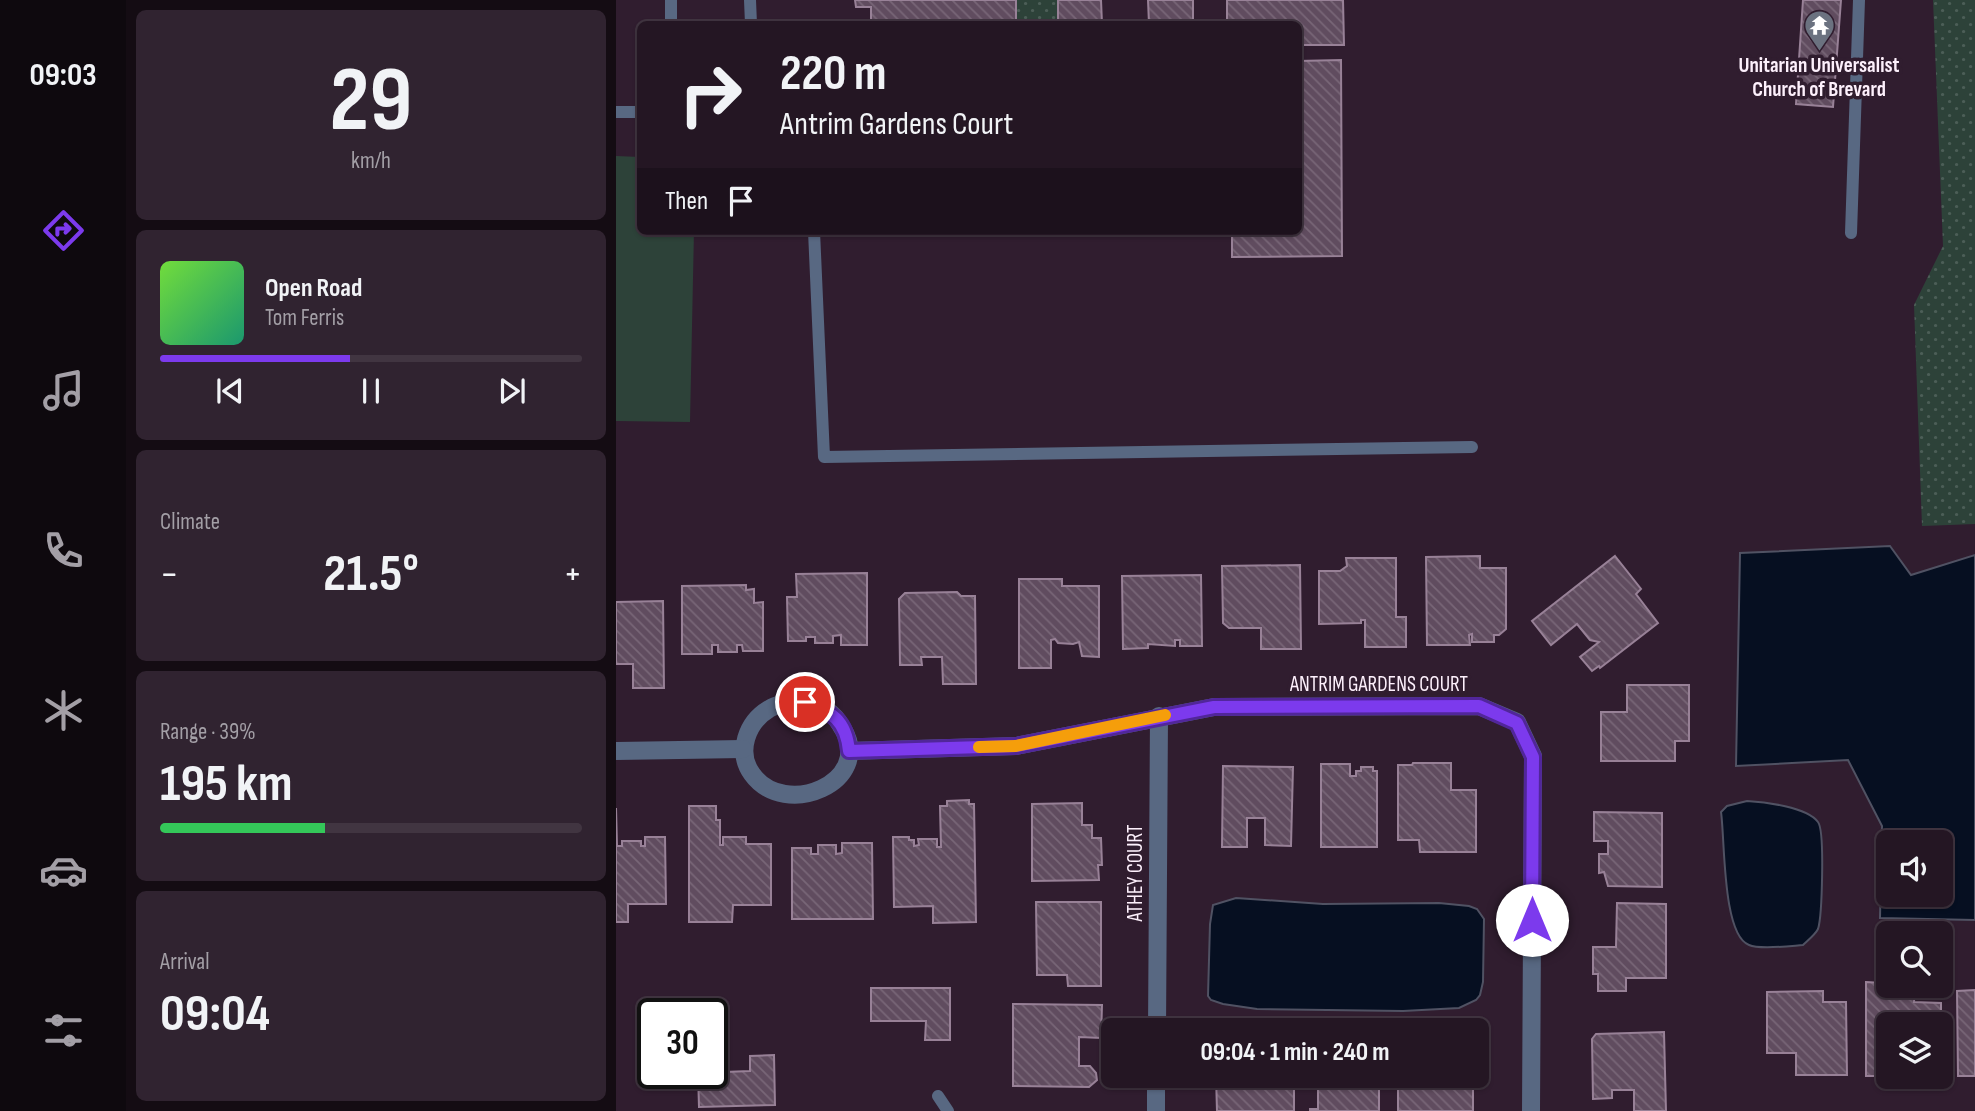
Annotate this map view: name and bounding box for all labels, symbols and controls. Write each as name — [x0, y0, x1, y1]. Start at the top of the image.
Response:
temple icon: Unitarian Universalist Church of Brevard — [1802, 8, 1836, 52]
text: 220 m — [780, 45, 886, 104]
text: 29 — [330, 47, 413, 156]
icon: right — [665, 49, 756, 140]
place label: Unitarian Universalist Church of Brevard — [1739, 53, 1900, 102]
text: 09:03 — [29, 56, 97, 95]
text: Antrim Gardens Court — [780, 105, 1013, 144]
text: km/h — [351, 147, 391, 175]
icon: arrive — [722, 182, 760, 220]
text: Then — [665, 186, 708, 217]
icon: directions — [39, 206, 88, 255]
text: Open Road — [265, 273, 362, 304]
text: Tom Ferris — [265, 304, 344, 332]
icon: music — [39, 366, 88, 415]
icon: previous — [211, 372, 249, 410]
icon: pause — [352, 372, 390, 410]
icon: next — [493, 372, 531, 410]
text: Climate — [160, 508, 220, 536]
icon: phone — [39, 526, 88, 575]
text: 21.5° — [323, 543, 419, 606]
text: − — [160, 552, 179, 597]
text: + — [563, 552, 582, 597]
pin — [775, 672, 835, 732]
street label: ANTRIM GARDENS COURT — [1289, 672, 1468, 697]
icon: arrive — [786, 683, 824, 721]
icon: climate — [39, 686, 88, 735]
text: Range · 39% — [160, 718, 256, 746]
text: 195 km — [160, 753, 292, 816]
street label: ATHEY COURT — [1123, 824, 1148, 922]
map controls — [1876, 830, 1953, 1089]
button: sound — [1876, 830, 1953, 907]
icon: car — [39, 846, 88, 895]
position arrow — [1495, 883, 1569, 957]
button: search — [1876, 921, 1953, 998]
text: Arrival — [160, 948, 209, 976]
text: 09:04 — [160, 983, 270, 1046]
speed limit sign: 30 — [637, 998, 728, 1089]
icon: filters — [39, 1006, 88, 1055]
button: layers — [1876, 1012, 1953, 1089]
text: 09:04 · 1 min · 240 m — [1200, 1037, 1390, 1068]

